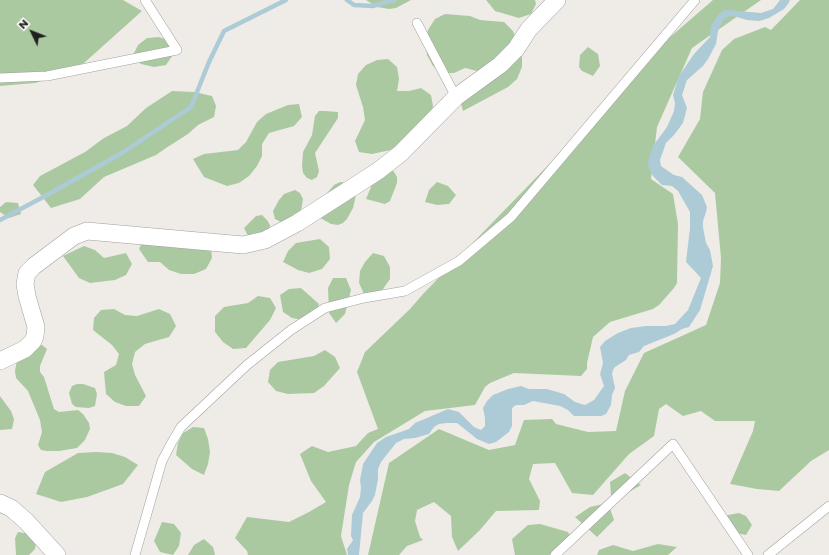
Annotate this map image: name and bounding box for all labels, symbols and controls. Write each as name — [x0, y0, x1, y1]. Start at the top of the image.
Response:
north arrow — [12, 12, 52, 52]
text: N — [15, 15, 32, 32]

